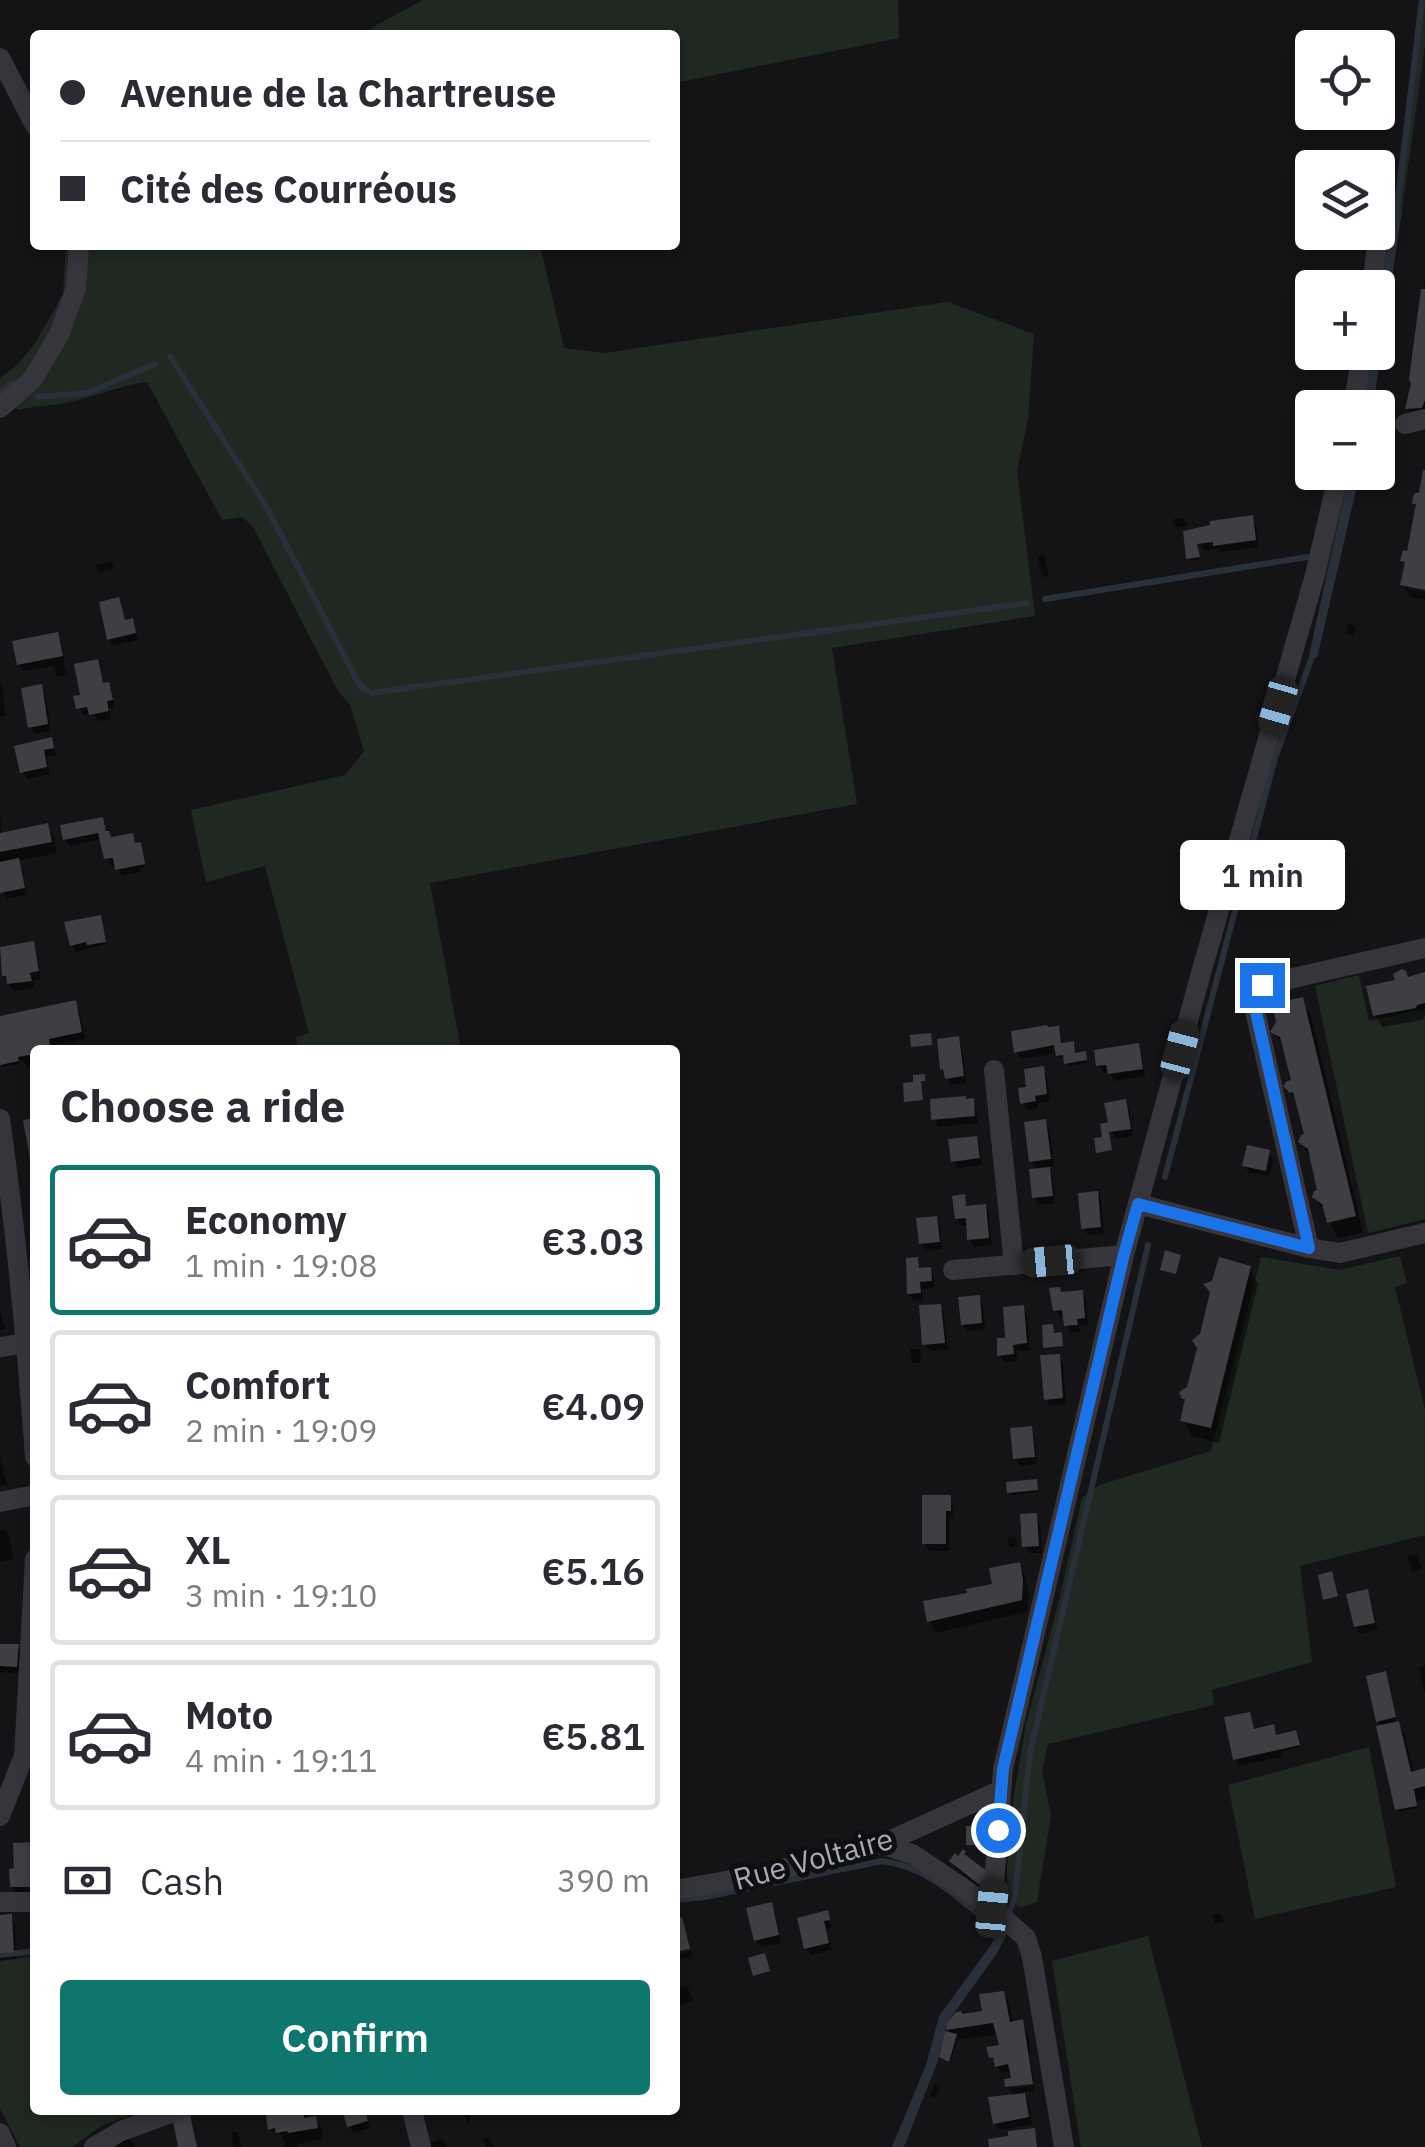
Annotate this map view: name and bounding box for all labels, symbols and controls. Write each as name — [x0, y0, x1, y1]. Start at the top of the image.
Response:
map controls — [1295, 30, 1395, 490]
button: locate — [1295, 30, 1395, 130]
text: Avenue de la Chartreuse — [120, 68, 556, 117]
button: layers — [1295, 150, 1395, 250]
text: Cité des Courréous — [120, 164, 457, 213]
button: + — [1295, 270, 1395, 370]
button: − — [1295, 390, 1395, 490]
car — [1255, 673, 1301, 739]
callout: 1 min — [1180, 840, 1344, 910]
text: 1 min — [1221, 854, 1304, 896]
route end — [1240, 963, 1285, 1008]
car — [1158, 1017, 1202, 1083]
text: Choose a ride — [60, 1076, 345, 1134]
icon: car — [65, 1195, 155, 1285]
text: Economy — [185, 1195, 347, 1244]
text: €3.03 — [541, 1216, 645, 1265]
car — [1020, 1243, 1082, 1279]
text: 1 min · 19:08 — [185, 1244, 378, 1286]
icon: car — [65, 1360, 155, 1450]
text: Comfort — [185, 1360, 330, 1409]
text: €4.09 — [541, 1381, 645, 1430]
text: 2 min · 19:09 — [185, 1409, 378, 1451]
icon: car — [65, 1525, 155, 1615]
text: XL — [185, 1525, 231, 1574]
text: €5.16 — [541, 1546, 645, 1595]
text: 3 min · 19:10 — [185, 1574, 378, 1616]
icon: car — [65, 1690, 155, 1780]
text: Moto — [185, 1690, 273, 1739]
text: €5.81 — [541, 1711, 645, 1760]
text: 4 min · 19:11 — [185, 1739, 378, 1781]
route start — [976, 1808, 1021, 1853]
street label: Rue Voltaire — [729, 1818, 897, 1898]
icon: cash — [60, 1853, 115, 1908]
text: Cash — [140, 1856, 224, 1905]
text: 390 m — [557, 1859, 650, 1901]
car — [974, 1877, 1010, 1939]
button: Confirm — [60, 1980, 650, 2095]

